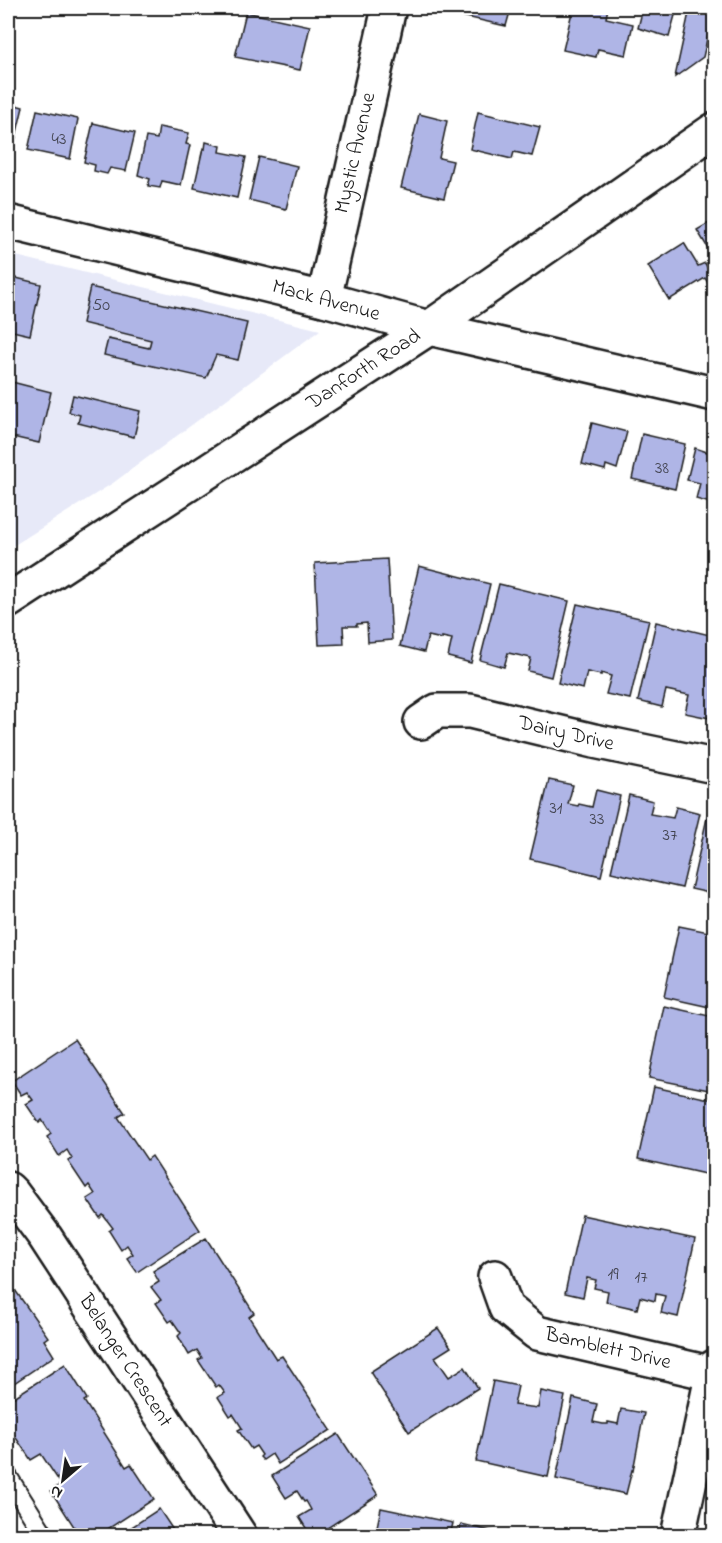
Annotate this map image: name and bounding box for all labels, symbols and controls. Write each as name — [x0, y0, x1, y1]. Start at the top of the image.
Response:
street label: Mystic Avenue — [328, 89, 387, 217]
house number: 43 — [52, 127, 66, 153]
street label: Mack Avenue — [269, 272, 384, 330]
house number: 50 — [92, 293, 110, 319]
street label: Danforth Road — [300, 322, 427, 419]
house number: 38 — [655, 456, 669, 482]
street label: Dairy Drive — [514, 708, 618, 762]
house number: 31 — [549, 796, 563, 822]
house number: 33 — [590, 807, 604, 833]
house number: 37 — [663, 823, 678, 849]
house number: 19 — [607, 1262, 619, 1288]
house number: 17 — [634, 1265, 648, 1291]
street label: Belanger Crescent — [68, 1288, 179, 1435]
street label: Bamblett Drive — [541, 1320, 674, 1378]
north arrow — [33, 1450, 93, 1510]
text: N — [46, 1478, 67, 1504]

